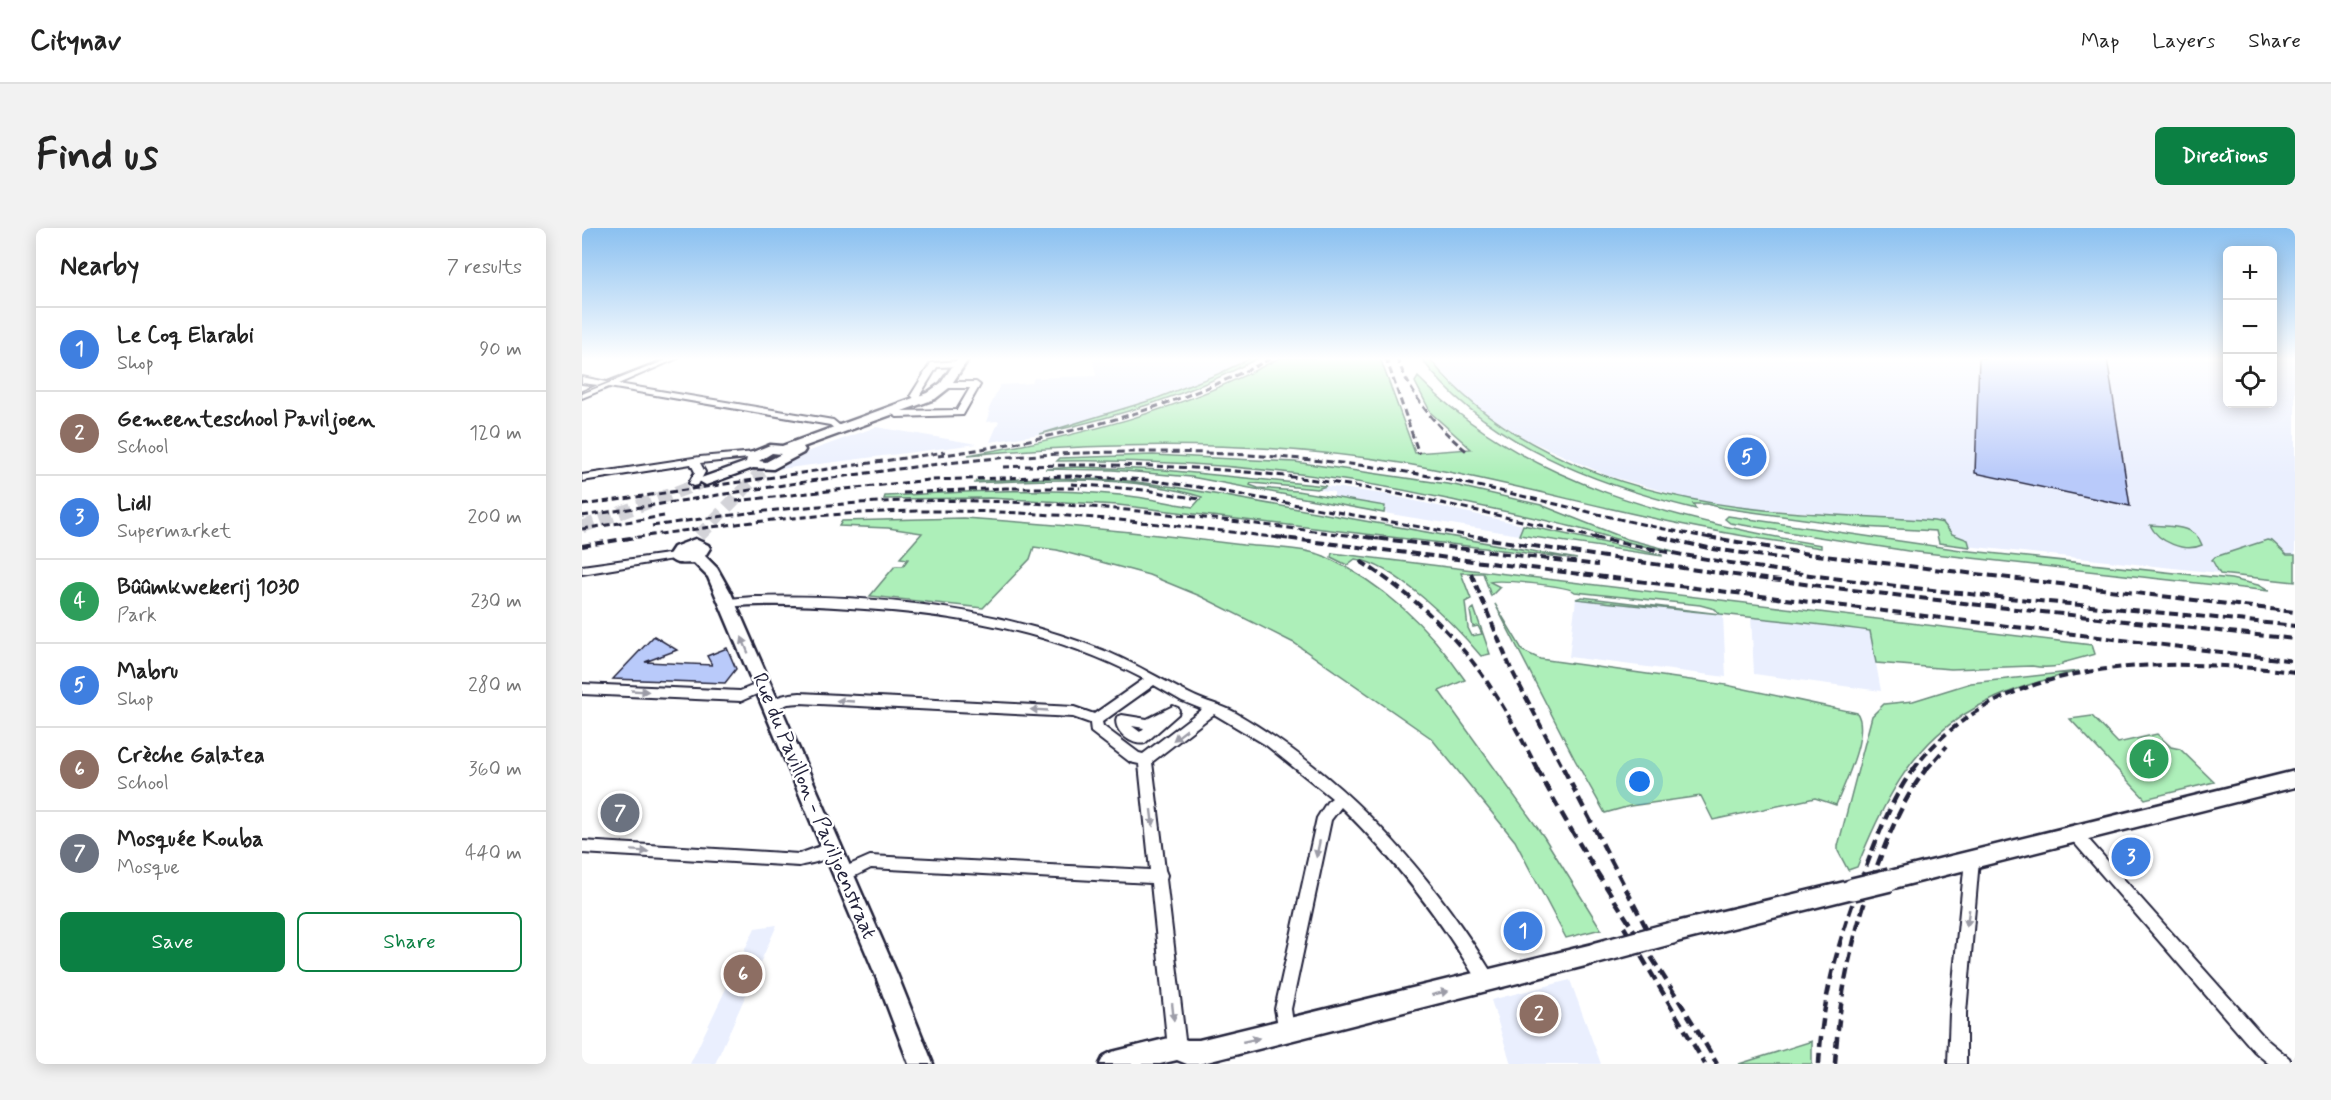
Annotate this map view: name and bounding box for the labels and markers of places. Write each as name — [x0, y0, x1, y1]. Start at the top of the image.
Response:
pin: 5 — [1728, 434, 1766, 480]
pin: 4 — [2130, 736, 2168, 782]
pin: 7 — [600, 790, 639, 836]
pin: 3 — [2112, 834, 2150, 880]
pin: 1 — [1504, 908, 1542, 954]
pin: 6 — [724, 952, 762, 996]
pin: 2 — [1520, 992, 1558, 1036]

